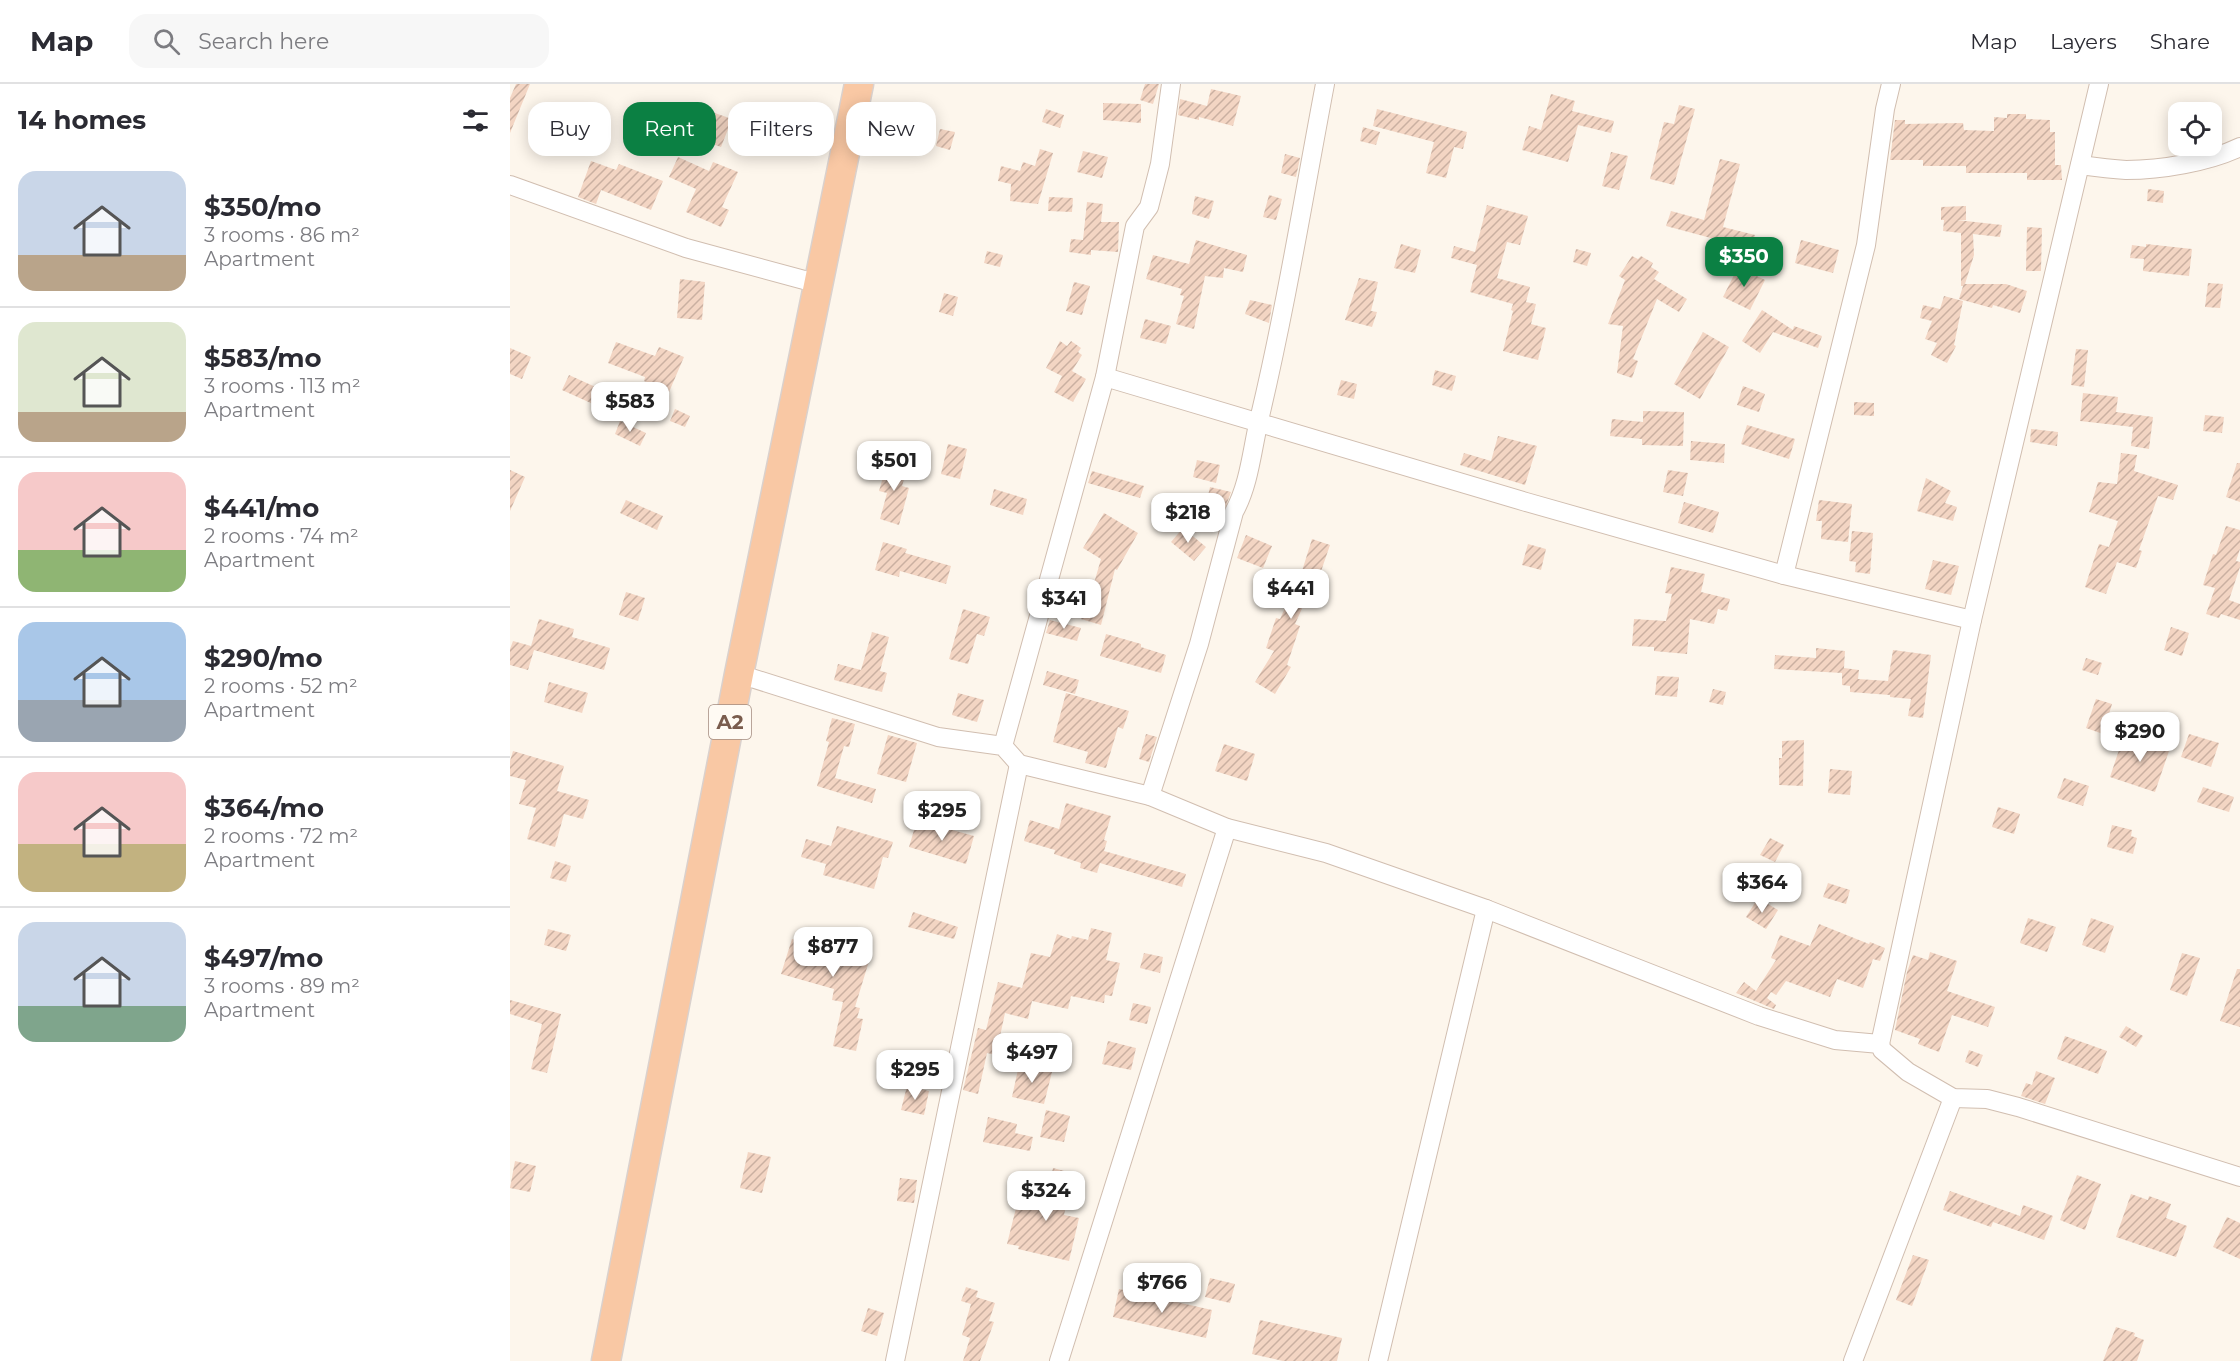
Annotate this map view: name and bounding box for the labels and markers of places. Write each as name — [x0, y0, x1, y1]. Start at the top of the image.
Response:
pin: $350 — [1708, 237, 1780, 288]
pin: $583 — [594, 382, 666, 433]
pin: $501 — [858, 441, 930, 492]
pin: $218 — [1152, 493, 1224, 544]
pin: $441 — [1255, 569, 1327, 620]
pin: $341 — [1028, 579, 1100, 630]
pin: $290 — [2104, 712, 2176, 763]
pin: $295 — [906, 791, 978, 842]
pin: $364 — [1726, 863, 1798, 914]
pin: $877 — [797, 927, 869, 978]
pin: $497 — [996, 1033, 1068, 1084]
pin: $295 — [879, 1050, 951, 1101]
pin: $324 — [1010, 1171, 1082, 1222]
pin: $766 — [1126, 1263, 1198, 1314]

